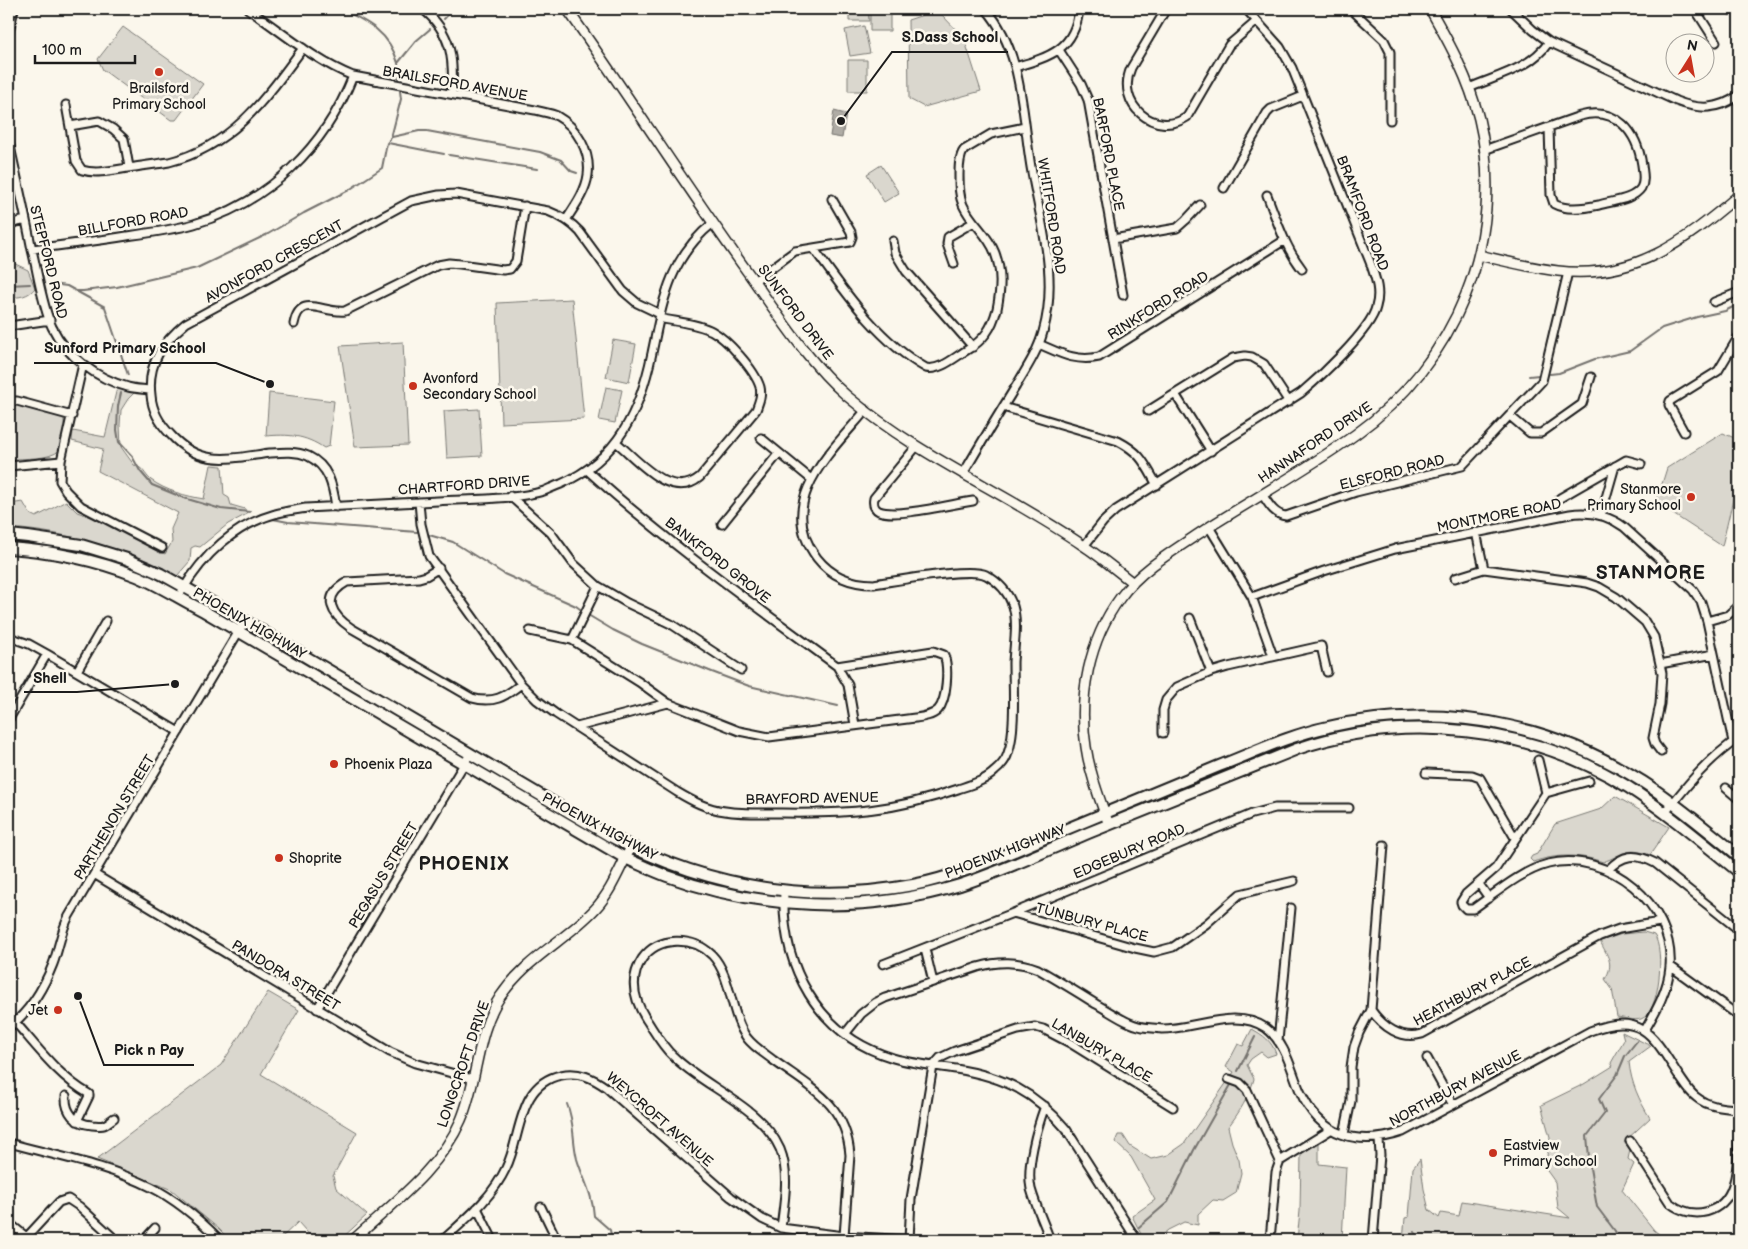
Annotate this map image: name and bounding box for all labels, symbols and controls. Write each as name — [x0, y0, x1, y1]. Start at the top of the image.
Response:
callout: S.Dass School — [892, 22, 1008, 52]
text: S.Dass School — [902, 28, 998, 47]
scale bar — [35, 32, 135, 64]
north arrow — [1666, 32, 1716, 82]
text: N — [1686, 36, 1699, 55]
text: 100 m — [42, 41, 82, 60]
street label: BRAILSFORD AVENUE — [381, 62, 529, 105]
marker: Brailsford Primary School — [153, 66, 165, 78]
place label: Brailsford Primary School — [112, 80, 206, 113]
street label: BARFORD PLACE — [1089, 96, 1128, 212]
street label: BRAMFORD ROAD — [1333, 153, 1392, 273]
street label: WHITFORD ROAD — [1034, 157, 1069, 276]
street label: BILLFORD ROAD — [76, 203, 190, 240]
street label: STEPFORD ROAD — [26, 204, 71, 321]
street label: AVONFORD CRESCENT — [202, 216, 347, 307]
street label: SUNFORD DRIVE — [754, 261, 837, 363]
street label: RINKFORD ROAD — [1105, 268, 1212, 343]
callout: Sunford Primary School — [34, 333, 216, 363]
text: Sunford Primary School — [44, 339, 206, 358]
place label: Avonford Secondary School — [423, 370, 536, 403]
marker: Avonford Secondary School — [407, 380, 419, 392]
street label: HANNAFORD DRIVE — [1255, 398, 1375, 487]
street label: ELSFORD ROAD — [1338, 451, 1446, 494]
street label: CHARTFORD DRIVE — [397, 472, 531, 499]
place label: Stanmore Primary School — [1587, 481, 1681, 514]
marker: Stanmore Primary School — [1685, 491, 1697, 503]
street label: MONTMORE ROAD — [1435, 495, 1563, 536]
street label: BANKFORD GROVE — [661, 514, 774, 607]
district label: STANMORE — [1596, 562, 1706, 585]
street label: PHOENIX HIGHWAY — [190, 584, 310, 663]
callout: Shell — [24, 662, 77, 692]
text: Shell — [33, 669, 67, 688]
street label: PARTHENON STREET — [70, 751, 159, 883]
place label: Phoenix Plaza — [344, 756, 433, 773]
marker: Phoenix Plaza — [328, 758, 340, 770]
street label: PHOENIX HIGHWAY — [539, 789, 661, 864]
street label: BRAYFORD AVENUE — [745, 789, 879, 808]
street label: PEGASUS STREET — [345, 819, 422, 931]
street label: PHOENIX HIGHWAY — [942, 820, 1069, 882]
street label: EDGEBURY ROAD — [1071, 820, 1188, 883]
place label: Shoprite — [289, 850, 342, 867]
marker: Shoprite — [273, 852, 285, 864]
district label: PHOENIX — [418, 853, 510, 876]
street label: TUNBURY PLACE — [1034, 899, 1150, 946]
street label: PANDORA STREET — [229, 936, 343, 1015]
street label: HEATHBURY PLACE — [1410, 953, 1534, 1030]
street label: LONGCROFT DRIVE — [434, 999, 493, 1130]
place label: Jet — [28, 1002, 49, 1019]
marker: Jet — [52, 1004, 64, 1016]
street label: LANBURY PLACE — [1049, 1015, 1155, 1086]
callout: Pick n Pay — [104, 1035, 194, 1065]
text: Pick n Pay — [114, 1041, 184, 1060]
street label: NORTHBURY AVENUE — [1386, 1046, 1524, 1130]
street label: WEYCROFT AVENUE — [603, 1068, 717, 1170]
place label: Eastview Primary School — [1503, 1137, 1597, 1170]
marker: Eastview Primary School — [1487, 1147, 1499, 1159]

